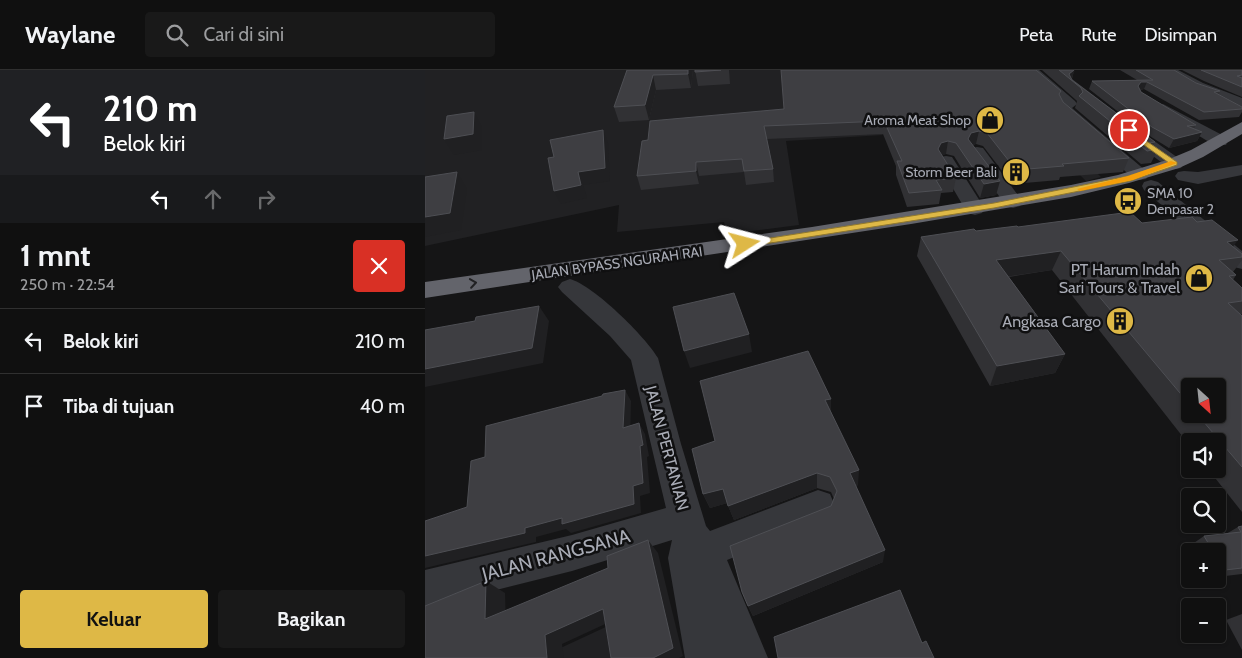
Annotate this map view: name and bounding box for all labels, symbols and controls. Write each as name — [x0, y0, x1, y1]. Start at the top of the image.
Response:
search box — [145, 12, 495, 57]
text: Waylane — [25, 20, 115, 49]
icon: search — [163, 21, 191, 49]
text: Cari di sini — [203, 23, 284, 46]
text: Peta — [1019, 24, 1053, 46]
text: Rute — [1081, 24, 1116, 46]
text: Disimpan — [1144, 24, 1217, 46]
text: 210 m — [103, 87, 197, 130]
icon: left — [20, 90, 85, 155]
shop icon: Aroma Meat Shop — [975, 105, 1005, 135]
pin — [1108, 109, 1150, 151]
place label: Aroma Meat Shop — [864, 111, 971, 129]
icon: arrive — [1115, 116, 1143, 144]
text: Belok kiri — [103, 130, 186, 157]
building icon: Storm Beer Bali — [1001, 157, 1031, 187]
place label: Storm Beer Bali — [905, 163, 997, 181]
place label: SMA 10 Denpasar 2 — [1147, 184, 1214, 218]
icon: left — [146, 185, 174, 213]
icon: ahead — [199, 185, 227, 213]
icon: right — [252, 185, 280, 213]
bus stop icon: SMA 10 Denpasar 2 — [1113, 186, 1143, 216]
position arrow — [718, 217, 770, 269]
text: 1 mnt — [20, 237, 91, 274]
button: close — [353, 240, 405, 292]
street label: JALAN BYPASS NGURAH RAI — [529, 242, 704, 284]
place label: PT Harum Indah Sari Tours & Travel — [1059, 260, 1180, 297]
shop icon: PT Harum Indah Sari Tours & Travel — [1184, 263, 1214, 293]
text: 250 m · 22:54 — [20, 275, 115, 294]
one-way arrow — [470, 278, 478, 289]
building icon: Angkasa Cargo — [1105, 306, 1135, 336]
place label: Angkasa Cargo — [1002, 312, 1101, 331]
icon: left — [20, 327, 48, 355]
text: Belok kiri — [63, 330, 139, 353]
text: 210 m — [355, 330, 405, 353]
north arrow — [1181, 378, 1226, 422]
map controls — [1181, 378, 1226, 643]
street label: JALAN PERTANIAN — [641, 383, 693, 512]
icon: arrive — [20, 392, 48, 420]
text: Tiba di tujuan — [63, 395, 174, 418]
text: 40 m — [360, 395, 405, 418]
button: sound — [1181, 433, 1226, 478]
button: search — [1181, 488, 1226, 533]
street label: JALAN RANGSANA — [478, 524, 633, 586]
button: + — [1181, 543, 1226, 588]
button: Keluar — [20, 590, 208, 648]
button: Bagikan — [218, 590, 405, 648]
button: − — [1181, 598, 1226, 643]

